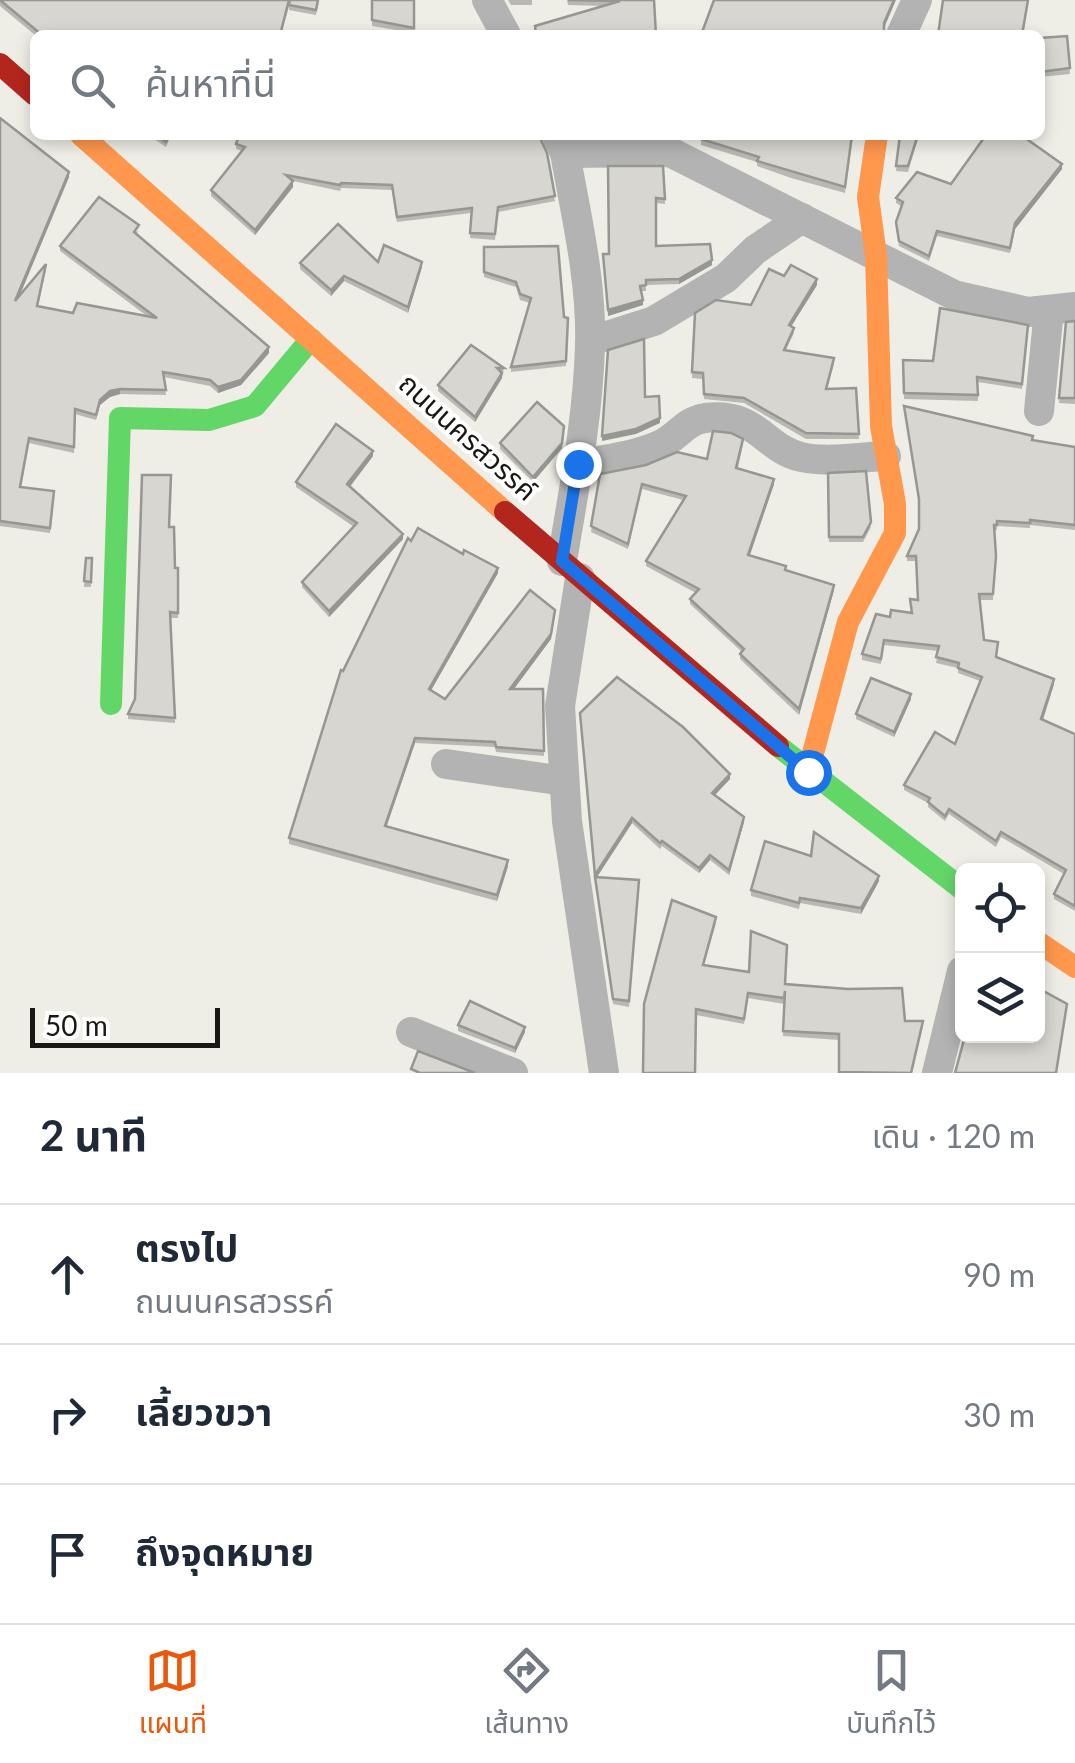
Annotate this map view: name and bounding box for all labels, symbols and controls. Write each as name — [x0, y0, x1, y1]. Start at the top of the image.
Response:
search box — [30, 30, 1045, 140]
icon: search — [65, 58, 120, 113]
text: ค้นหาที่นี่ — [145, 59, 276, 105]
street label: ถนนนครสวรรค์ — [393, 366, 545, 507]
route end — [556, 442, 602, 488]
route start — [786, 750, 832, 796]
map controls — [955, 863, 1045, 1043]
button: locate — [955, 863, 1045, 953]
button: layers — [955, 953, 1045, 1043]
scale bar — [30, 1003, 220, 1048]
text: 50 m — [45, 1008, 108, 1042]
text: 2 นาที — [40, 1110, 147, 1160]
text: เดิน · 120 m — [872, 1116, 1035, 1155]
text: ตรงไป — [135, 1224, 238, 1270]
icon: ahead — [40, 1247, 95, 1302]
text: 90 m — [963, 1255, 1035, 1294]
text: ถนนนครสวรรค์ — [135, 1281, 333, 1320]
icon: right — [40, 1387, 95, 1442]
text: เลี้ยวขวา — [135, 1388, 272, 1434]
text: 30 m — [963, 1395, 1035, 1434]
icon: arrive — [40, 1527, 95, 1582]
text: ถึงจุดหมาย — [135, 1528, 314, 1574]
tab: แผนที่ — [139, 1643, 207, 1746]
tab: เส้นทาง — [484, 1643, 569, 1746]
tab: บันทึกไว้ — [846, 1643, 936, 1746]

